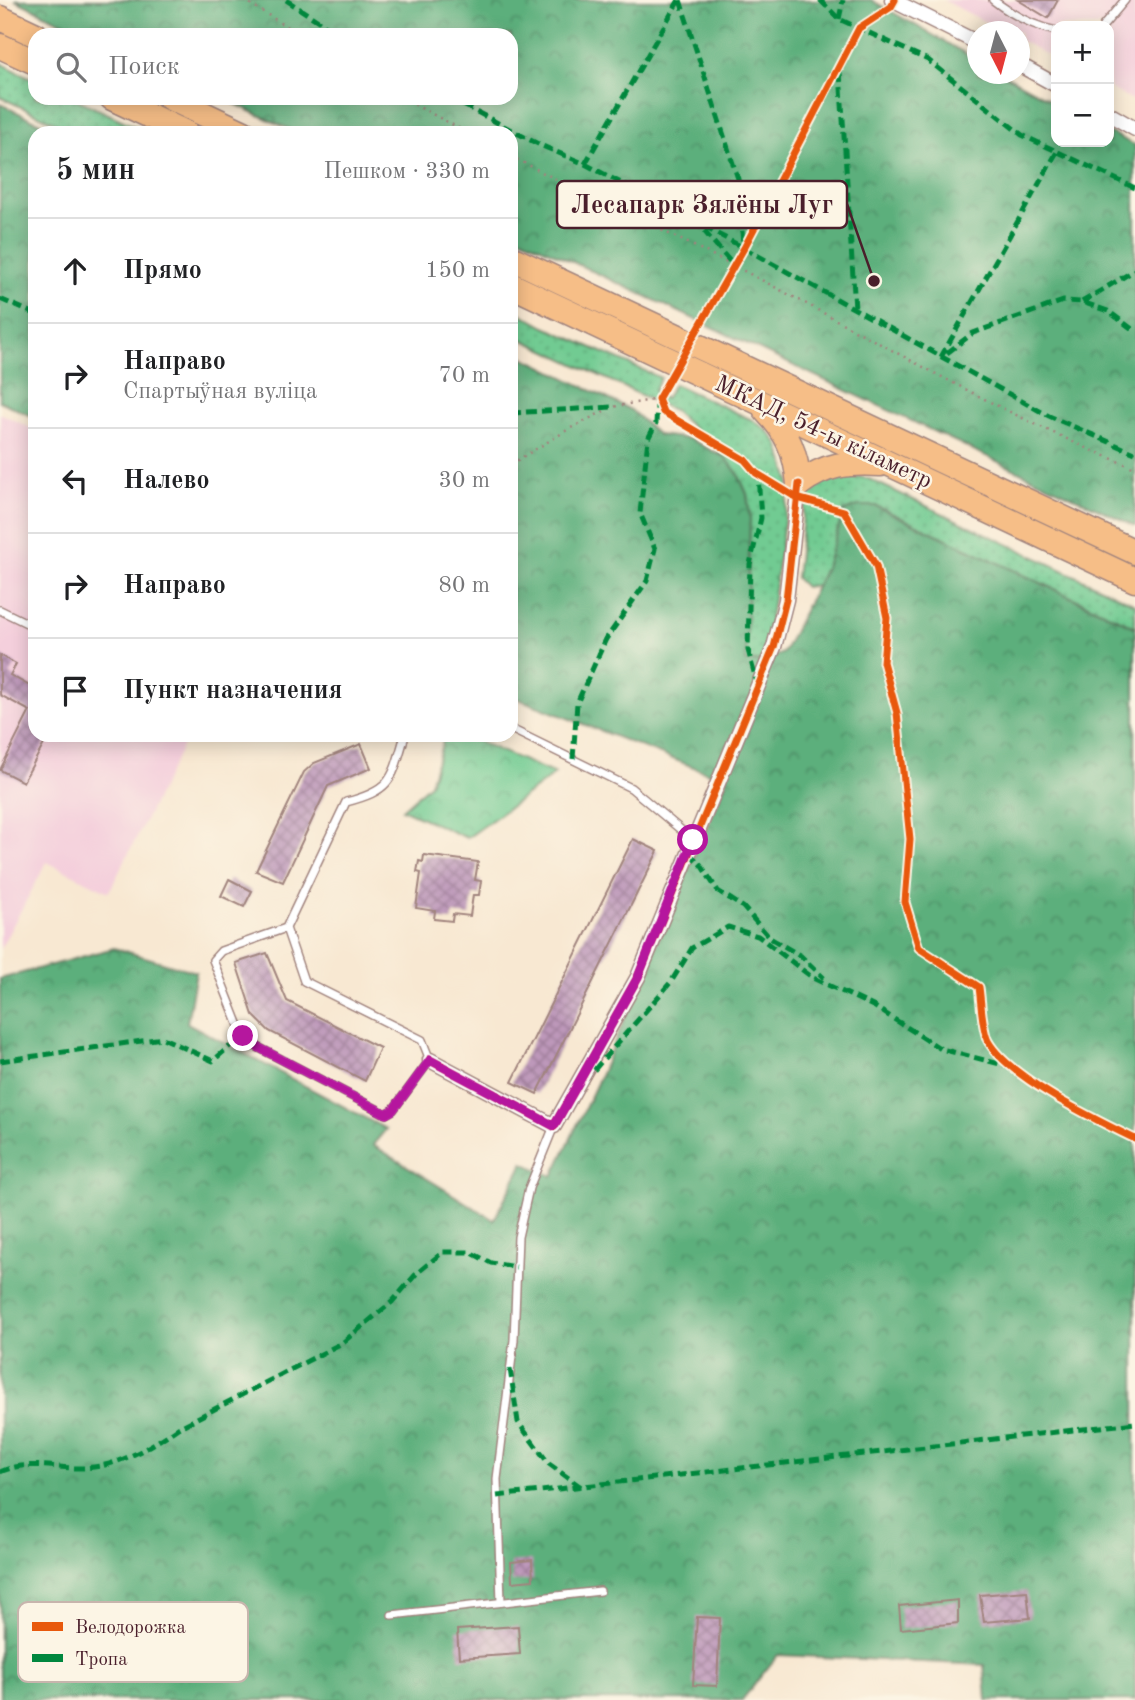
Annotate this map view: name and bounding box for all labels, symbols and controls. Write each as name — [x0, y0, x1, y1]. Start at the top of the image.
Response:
north arrow — [967, 21, 1030, 84]
map controls — [1051, 21, 1114, 147]
button: + — [1051, 21, 1114, 84]
search box — [28, 28, 518, 105]
icon: search — [52, 48, 90, 86]
text: Поиск — [108, 54, 180, 80]
button: − — [1051, 84, 1114, 147]
text: 5 мин — [56, 156, 135, 186]
text: Пешком · 330 m — [324, 160, 490, 183]
callout: Лесапарк Зялёны Луг — [557, 181, 847, 228]
text: Лесапарк Зялёны Луг — [571, 193, 833, 219]
icon: ahead — [56, 252, 94, 290]
text: Прямо — [123, 258, 202, 284]
text: 150 m — [425, 259, 490, 282]
text: Направо — [123, 349, 226, 375]
icon: right — [56, 357, 94, 395]
text: 70 m — [439, 364, 490, 387]
street label: МКАД, 54-ы кіламетр — [711, 372, 935, 494]
text: Спартыўная вуліца — [123, 380, 317, 403]
icon: left — [56, 462, 94, 500]
text: Налево — [123, 468, 210, 494]
text: 30 m — [439, 469, 490, 492]
icon: right — [56, 567, 94, 605]
text: Направо — [123, 573, 226, 599]
text: 80 m — [439, 574, 490, 597]
icon: arrive — [56, 672, 94, 710]
text: Пункт назначения — [123, 678, 342, 704]
route start — [677, 824, 708, 855]
route end — [227, 1020, 258, 1051]
legend — [18, 1602, 248, 1682]
text: Велодорожка — [75, 1619, 186, 1638]
text: Тропа — [75, 1651, 128, 1670]

